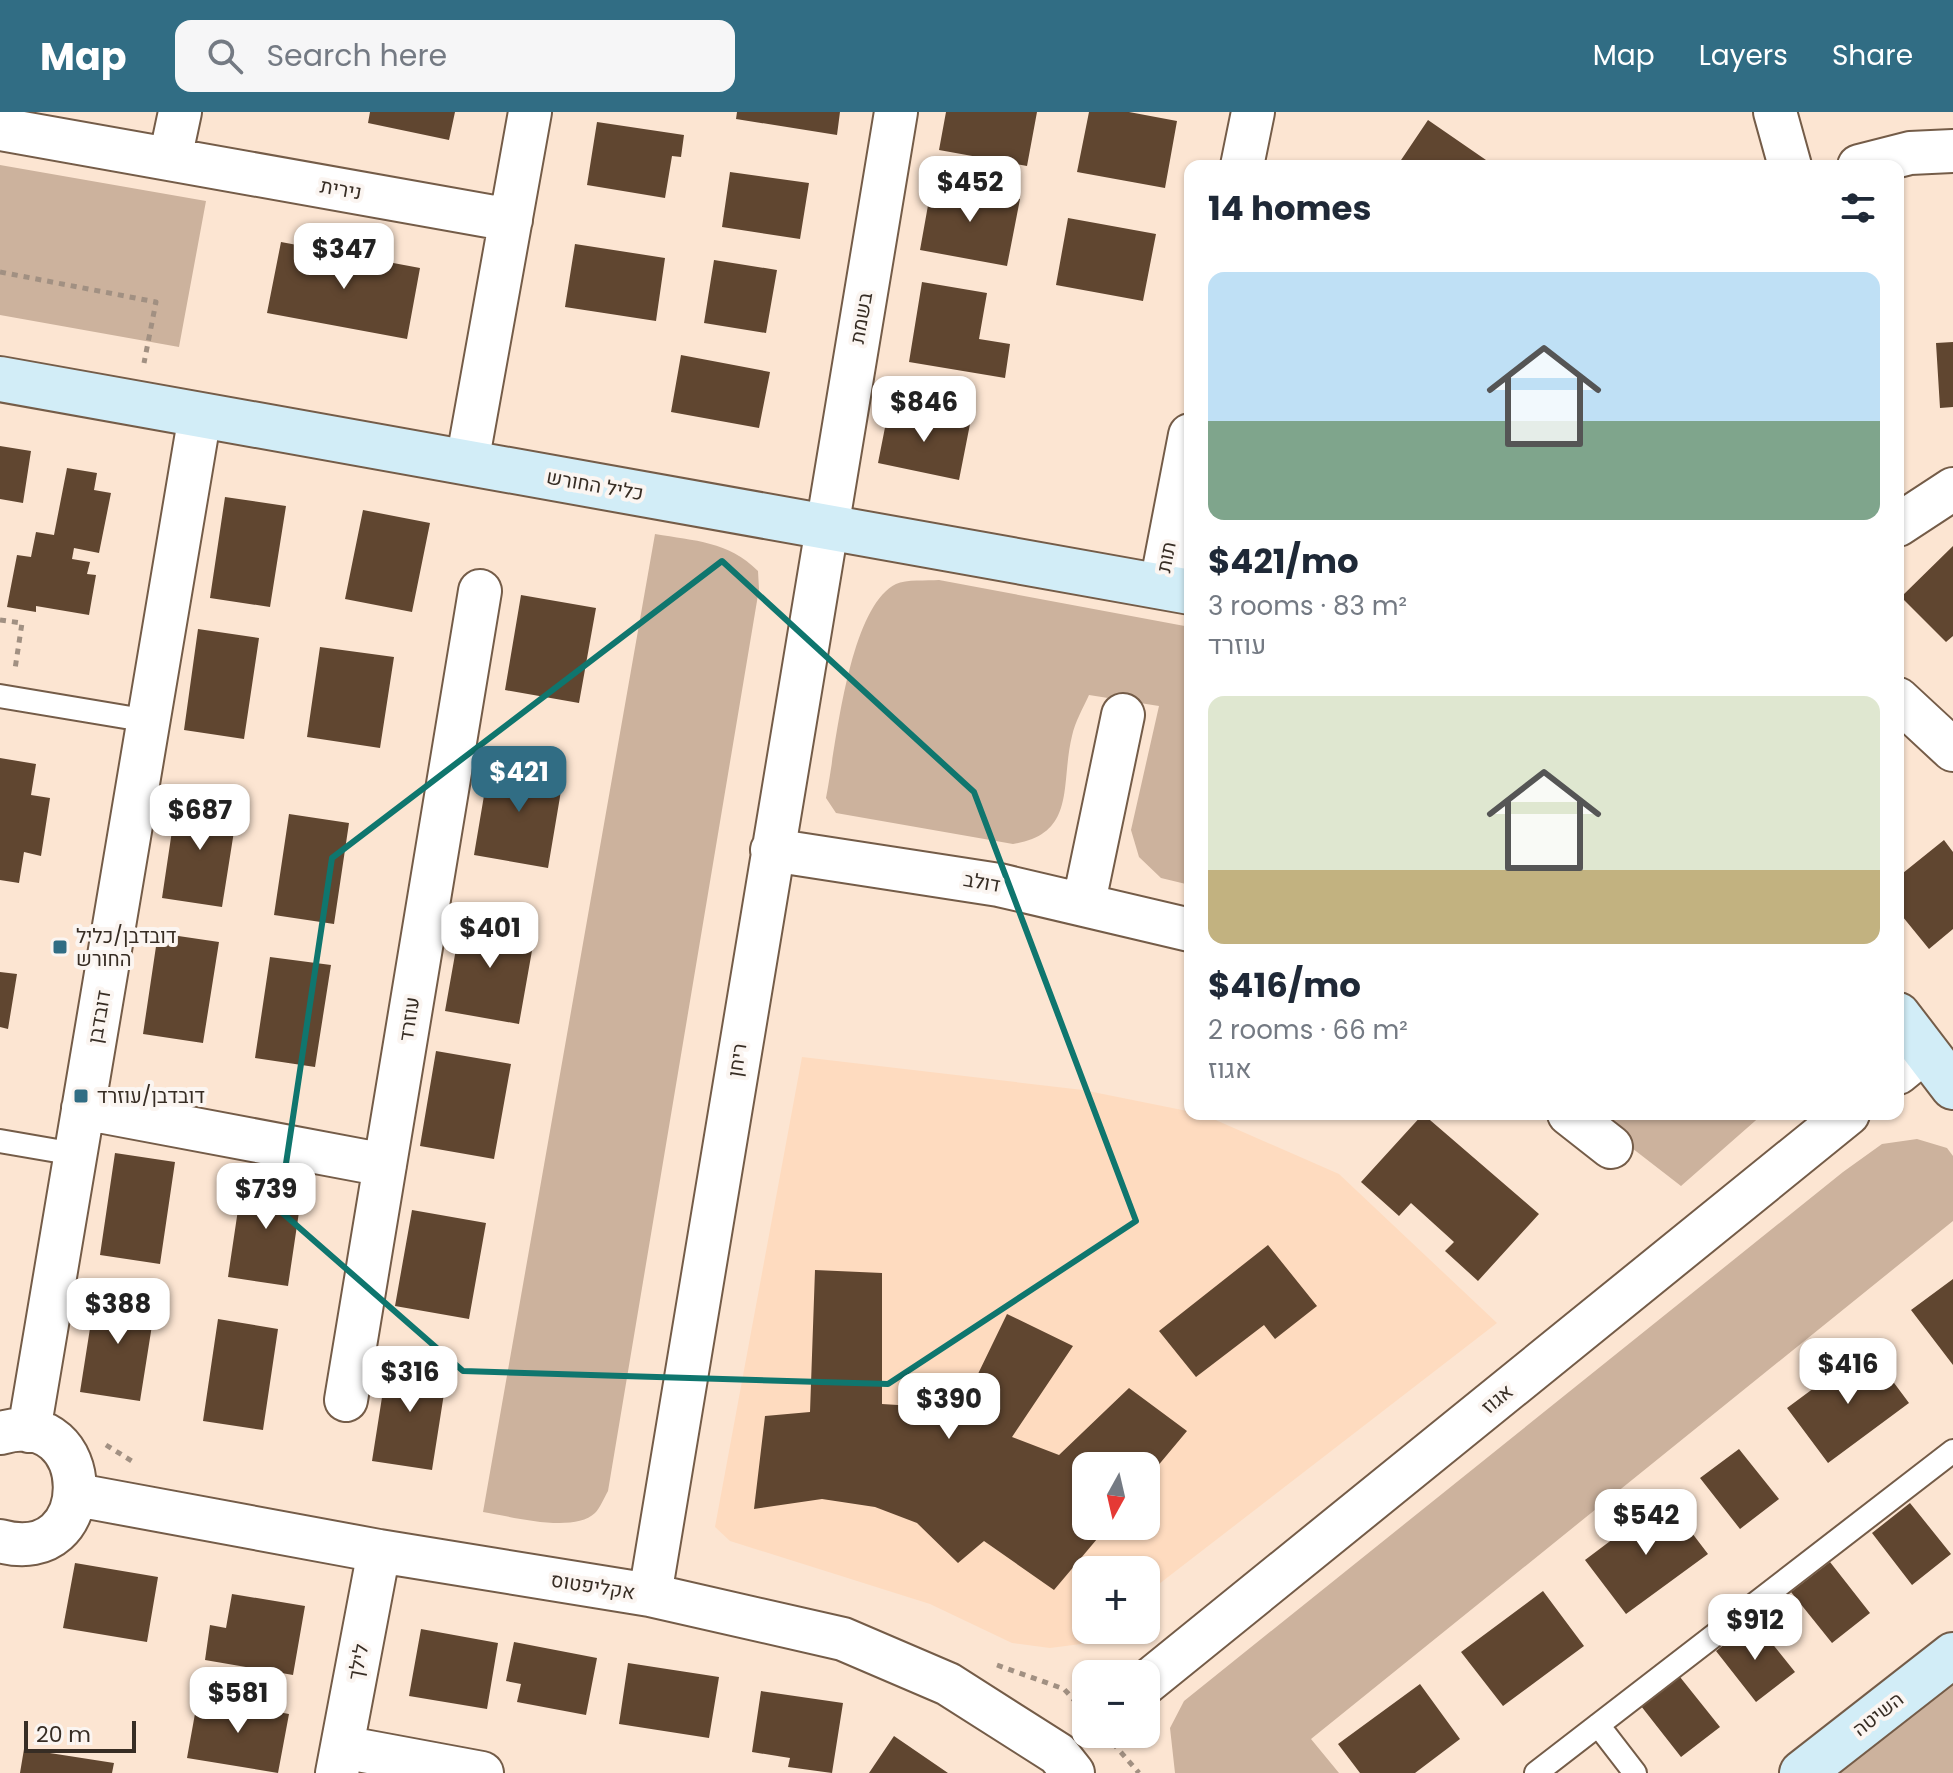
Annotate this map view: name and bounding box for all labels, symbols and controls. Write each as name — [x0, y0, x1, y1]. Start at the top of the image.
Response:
search box — [175, 20, 735, 92]
text: Map — [40, 30, 127, 83]
icon: search — [203, 34, 247, 78]
text: Search here — [267, 34, 447, 77]
text: Map — [1593, 36, 1655, 75]
text: Layers — [1699, 36, 1788, 75]
text: Share — [1832, 36, 1913, 75]
pin: $452 — [923, 156, 1017, 224]
text: $452 — [937, 164, 1003, 200]
street label: נירית — [318, 172, 364, 206]
text: 14 homes — [1208, 184, 1372, 232]
icon: filters — [1836, 186, 1880, 230]
pin: $347 — [297, 223, 391, 291]
text: $347 — [312, 231, 376, 267]
street label: בשמת — [843, 290, 879, 346]
icon: home — [1472, 324, 1616, 468]
pin: $846 — [877, 376, 971, 444]
text: $846 — [890, 384, 958, 420]
street label: כליל החורש — [544, 463, 646, 507]
text: $421/mo — [1208, 537, 1359, 585]
street label: תות — [1149, 539, 1183, 575]
text: 3 rooms · 83 m² — [1208, 588, 1407, 624]
text: עוזרד — [1208, 627, 1266, 663]
pin: $421 — [472, 746, 566, 814]
icon: home — [1472, 748, 1616, 892]
text: $421 — [489, 754, 549, 790]
pin: $687 — [153, 784, 247, 852]
text: $687 — [168, 792, 232, 828]
street label: דולב — [961, 865, 1003, 899]
pin: $401 — [443, 902, 537, 970]
text: $401 — [459, 910, 521, 946]
place label: דובדבן/כליל החורש — [76, 922, 176, 973]
marker: דובדבן/כליל החורש — [51, 938, 69, 956]
text: $416/mo — [1208, 961, 1361, 1009]
street label: דובדבן — [81, 988, 117, 1046]
street label: עוזרד — [392, 995, 426, 1043]
text: 2 rooms · 66 m² — [1208, 1012, 1408, 1048]
street label: ריחן — [721, 1041, 753, 1079]
text: אגוז — [1208, 1051, 1252, 1087]
place label: דובדבן/עוזרד — [97, 1082, 205, 1110]
marker: דובדבן/עוזרד — [72, 1087, 90, 1105]
pin: $739 — [219, 1163, 313, 1231]
text: $739 — [235, 1171, 297, 1207]
pin: $388 — [71, 1278, 165, 1346]
text: $388 — [85, 1286, 151, 1322]
pin: $416 — [1801, 1338, 1895, 1406]
pin: $316 — [363, 1346, 457, 1414]
text: $416 — [1817, 1346, 1879, 1382]
text: $316 — [380, 1354, 440, 1390]
pin: $390 — [902, 1373, 996, 1441]
street label: אגוז — [1475, 1378, 1519, 1420]
text: $390 — [916, 1381, 982, 1417]
north arrow — [1072, 1452, 1160, 1540]
map controls — [1072, 1452, 1160, 1748]
pin: $542 — [1599, 1489, 1693, 1557]
text: $542 — [1613, 1497, 1679, 1533]
button: + — [1072, 1556, 1160, 1644]
street label: אקליפטוס — [549, 1566, 637, 1606]
pin: $912 — [1708, 1594, 1802, 1662]
text: $912 — [1726, 1602, 1784, 1638]
street label: לילך — [341, 1641, 375, 1683]
button: − — [1072, 1660, 1160, 1748]
pin: $581 — [191, 1667, 285, 1735]
text: $581 — [208, 1675, 268, 1711]
street label: השיטה — [1847, 1685, 1909, 1743]
scale bar — [24, 1717, 136, 1753]
text: 20 m — [36, 1719, 91, 1750]

